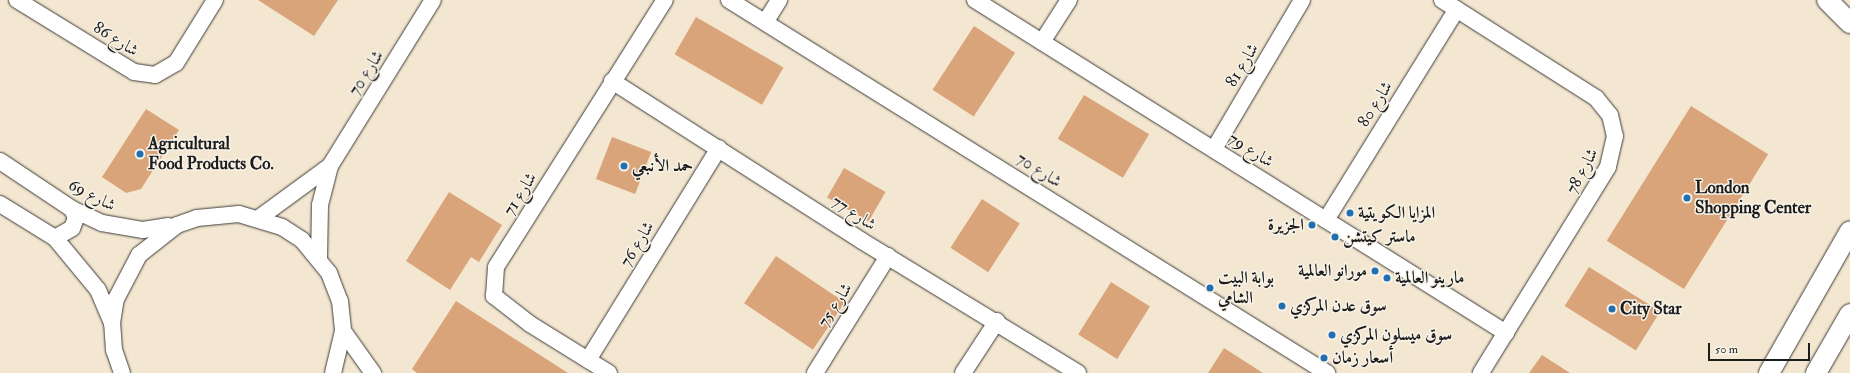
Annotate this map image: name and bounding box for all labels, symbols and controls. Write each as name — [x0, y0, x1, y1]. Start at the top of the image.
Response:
street label: شارع 86 — [90, 17, 142, 61]
street label: شارع 81 — [1221, 40, 1263, 90]
street label: شارع 70 — [344, 47, 388, 99]
street label: شارع 80 — [1353, 77, 1397, 131]
street label: شارع 79 — [1225, 128, 1277, 172]
place label: Agricultural Food Products Co. — [148, 134, 274, 174]
street label: شارع 78 — [1562, 145, 1602, 197]
street label: شارع 70 — [1013, 148, 1065, 192]
marker: Agricultural Food Products Co. — [135, 149, 145, 159]
place label: حمد الأنبعي — [632, 156, 693, 176]
marker: حمد الأنبعي — [619, 161, 629, 171]
street label: شارع 71 — [499, 169, 541, 219]
street label: شارع 69 — [65, 174, 119, 216]
place label: London Shopping Center — [1695, 178, 1811, 218]
street label: شارع 77 — [828, 191, 880, 235]
marker: London Shopping Center — [1682, 193, 1692, 203]
place label: المزايا الكويتية — [1358, 203, 1435, 223]
marker: المزايا الكويتية — [1345, 208, 1355, 218]
place label: الجزيرة — [1268, 215, 1304, 235]
street label: شارع 76 — [616, 218, 658, 270]
marker: الجزيرة — [1307, 220, 1317, 230]
place label: ماستر كيتشن — [1343, 227, 1416, 247]
marker: ماستر كيتشن — [1330, 232, 1340, 242]
place label: مورانو العالمية — [1298, 261, 1367, 281]
marker: مورانو العالمية — [1370, 266, 1380, 276]
place label: بوابة البيت الشامي — [1218, 268, 1274, 308]
place label: مارينو العالمية — [1395, 268, 1464, 288]
marker: مارينو العالمية — [1382, 273, 1392, 283]
street label: شارع 75 — [814, 279, 856, 331]
marker: بوابة البيت الشامي — [1205, 283, 1215, 293]
place label: سوق عدن المركزي — [1290, 296, 1387, 316]
place label: City Star — [1620, 299, 1682, 319]
marker: سوق عدن المركزي — [1277, 301, 1287, 311]
marker: City Star — [1607, 304, 1617, 314]
place label: سوق ميسلون المركزي — [1340, 325, 1452, 345]
marker: سوق ميسلون المركزي — [1327, 330, 1337, 340]
scale bar — [1710, 335, 1812, 361]
text: 50 m — [1715, 342, 1738, 357]
place label: أسعار زمان — [1332, 348, 1393, 368]
marker: أسعار زمان — [1319, 353, 1329, 363]

